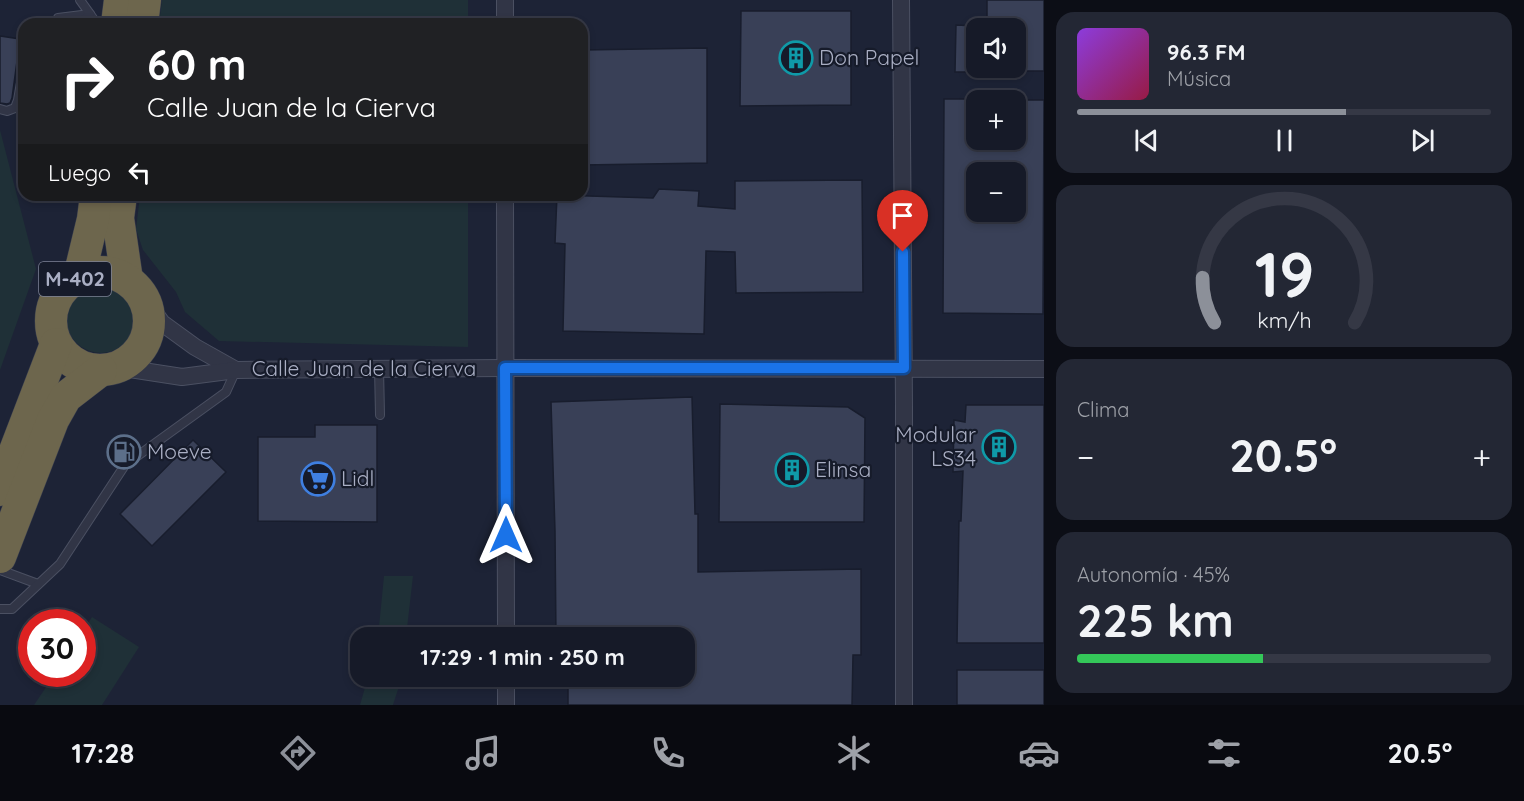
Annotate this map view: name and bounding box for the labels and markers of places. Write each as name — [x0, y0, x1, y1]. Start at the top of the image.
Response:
building icon: Don Papel — [778, 40, 814, 76]
place label: Don Papel — [819, 44, 919, 70]
pin — [877, 190, 928, 252]
place label: Modular LS34 — [895, 421, 976, 471]
building icon: Modular LS34 — [981, 429, 1017, 465]
fuel station icon: Moeve — [106, 434, 142, 470]
place label: Moeve — [147, 438, 212, 464]
building icon: Elinsa — [774, 452, 810, 488]
place label: Elinsa — [815, 456, 871, 482]
supermarket icon: Lidl — [300, 461, 336, 497]
place label: Lidl — [341, 465, 374, 491]

